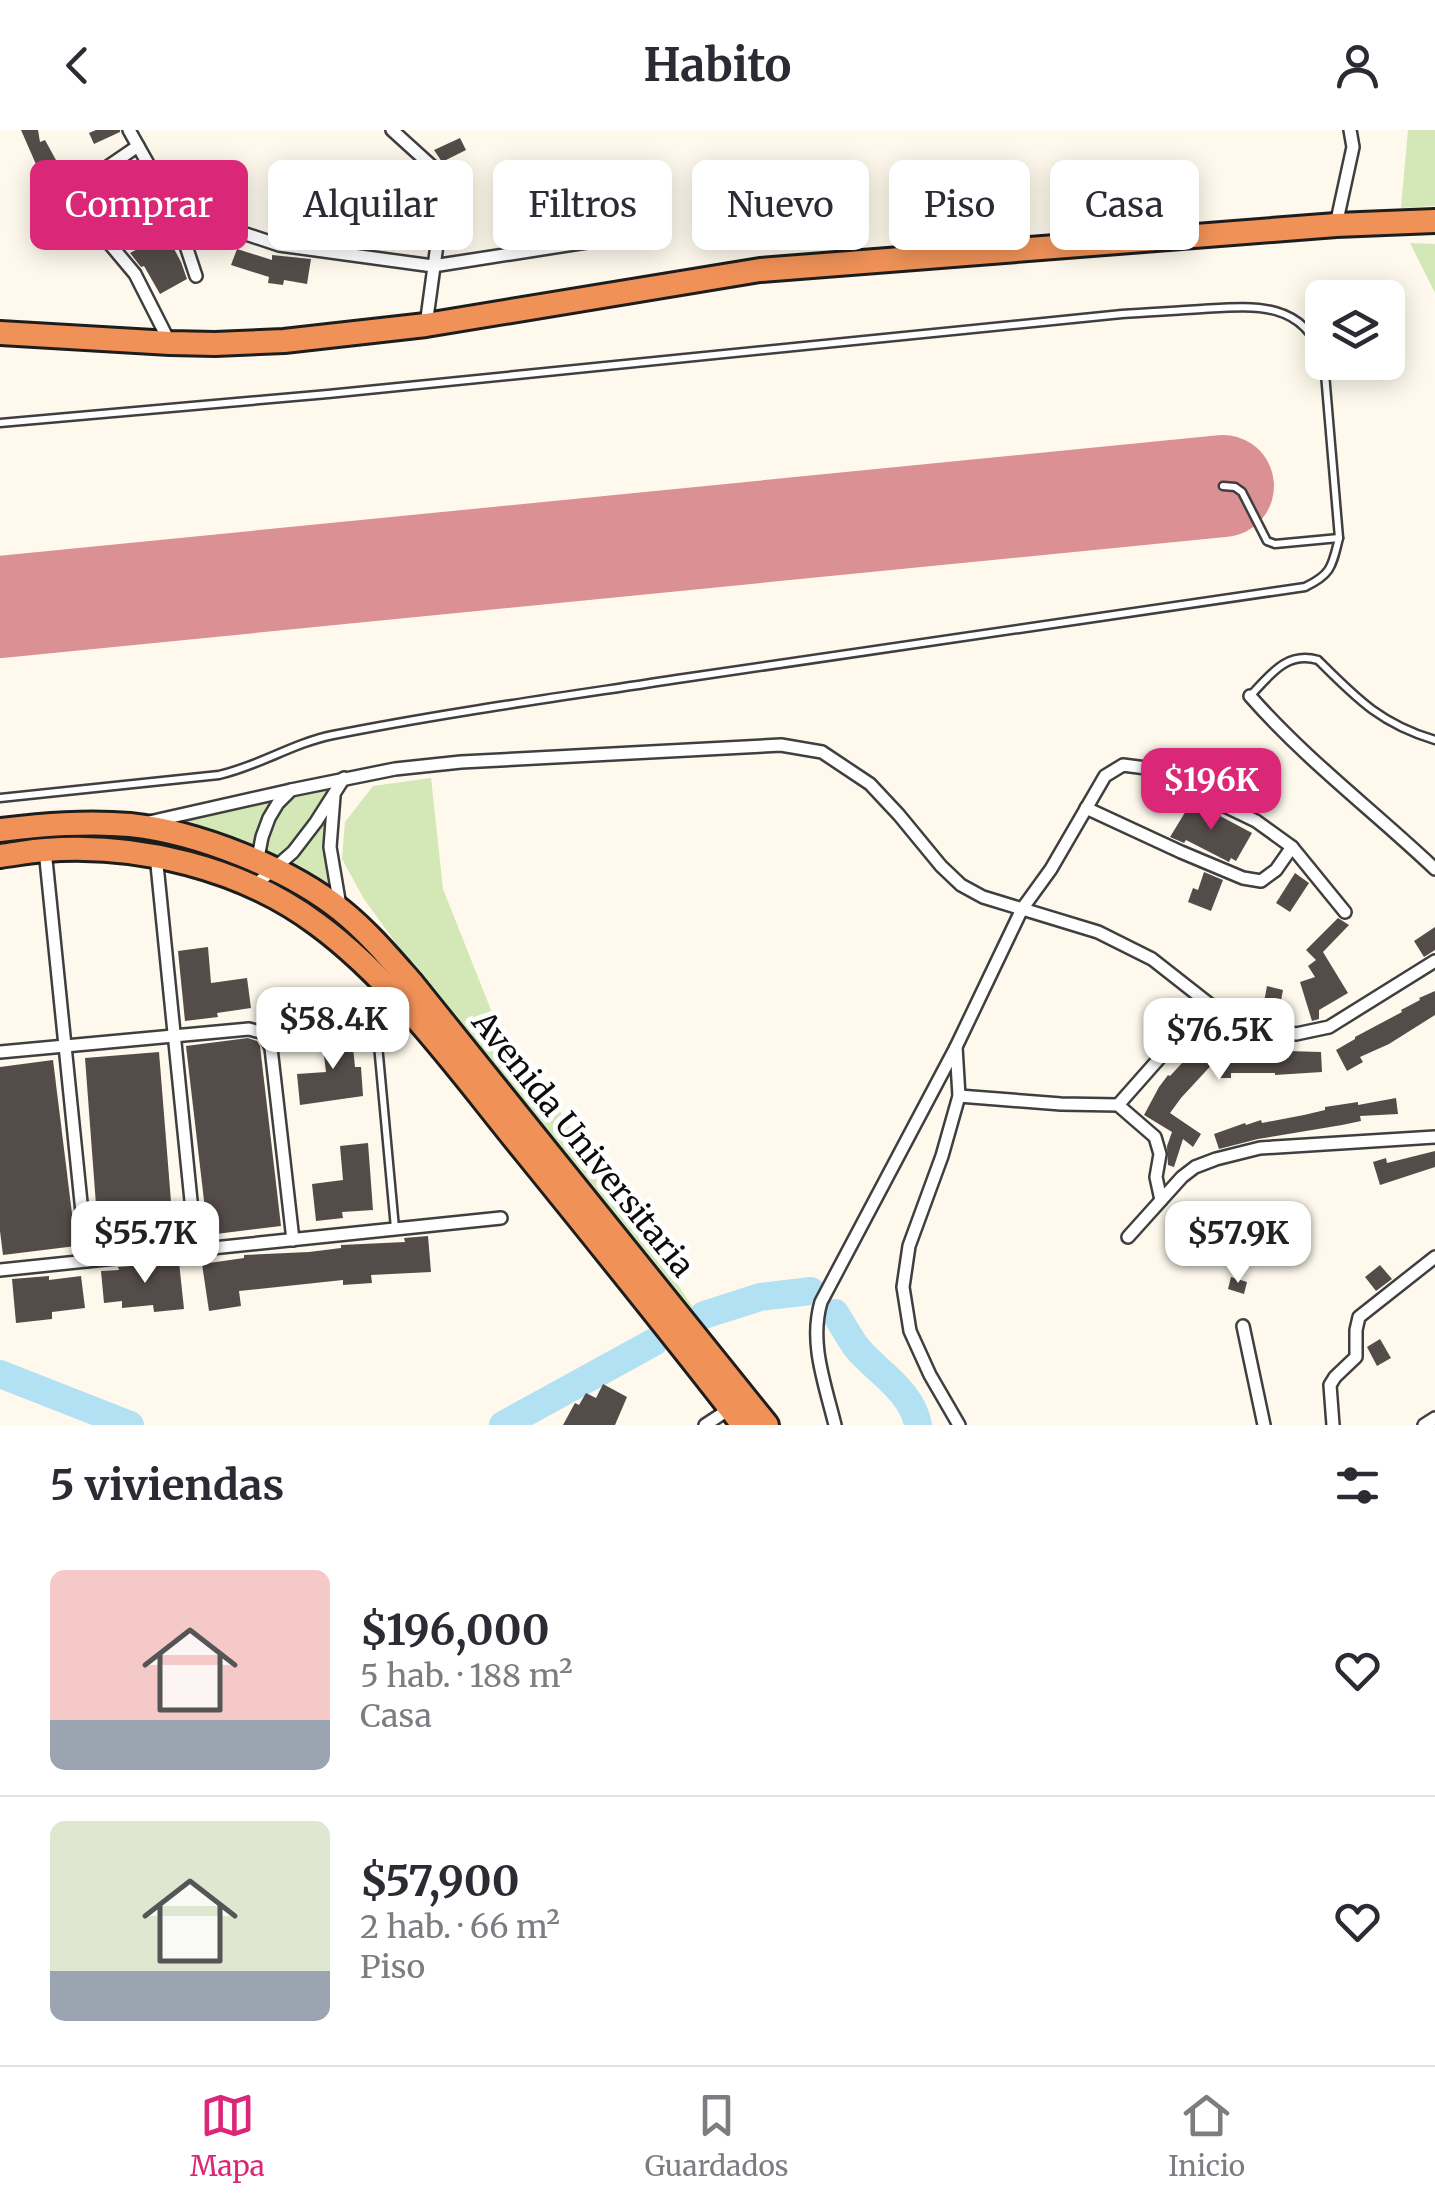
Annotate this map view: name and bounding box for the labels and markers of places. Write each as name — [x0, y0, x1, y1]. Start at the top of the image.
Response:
pin: $196K — [1141, 748, 1281, 833]
pin: $58.4K — [252, 987, 414, 1072]
pin: $76.5K — [1138, 998, 1300, 1083]
pin: $55.7K — [64, 1201, 226, 1286]
pin: $57.9K — [1157, 1201, 1319, 1286]

